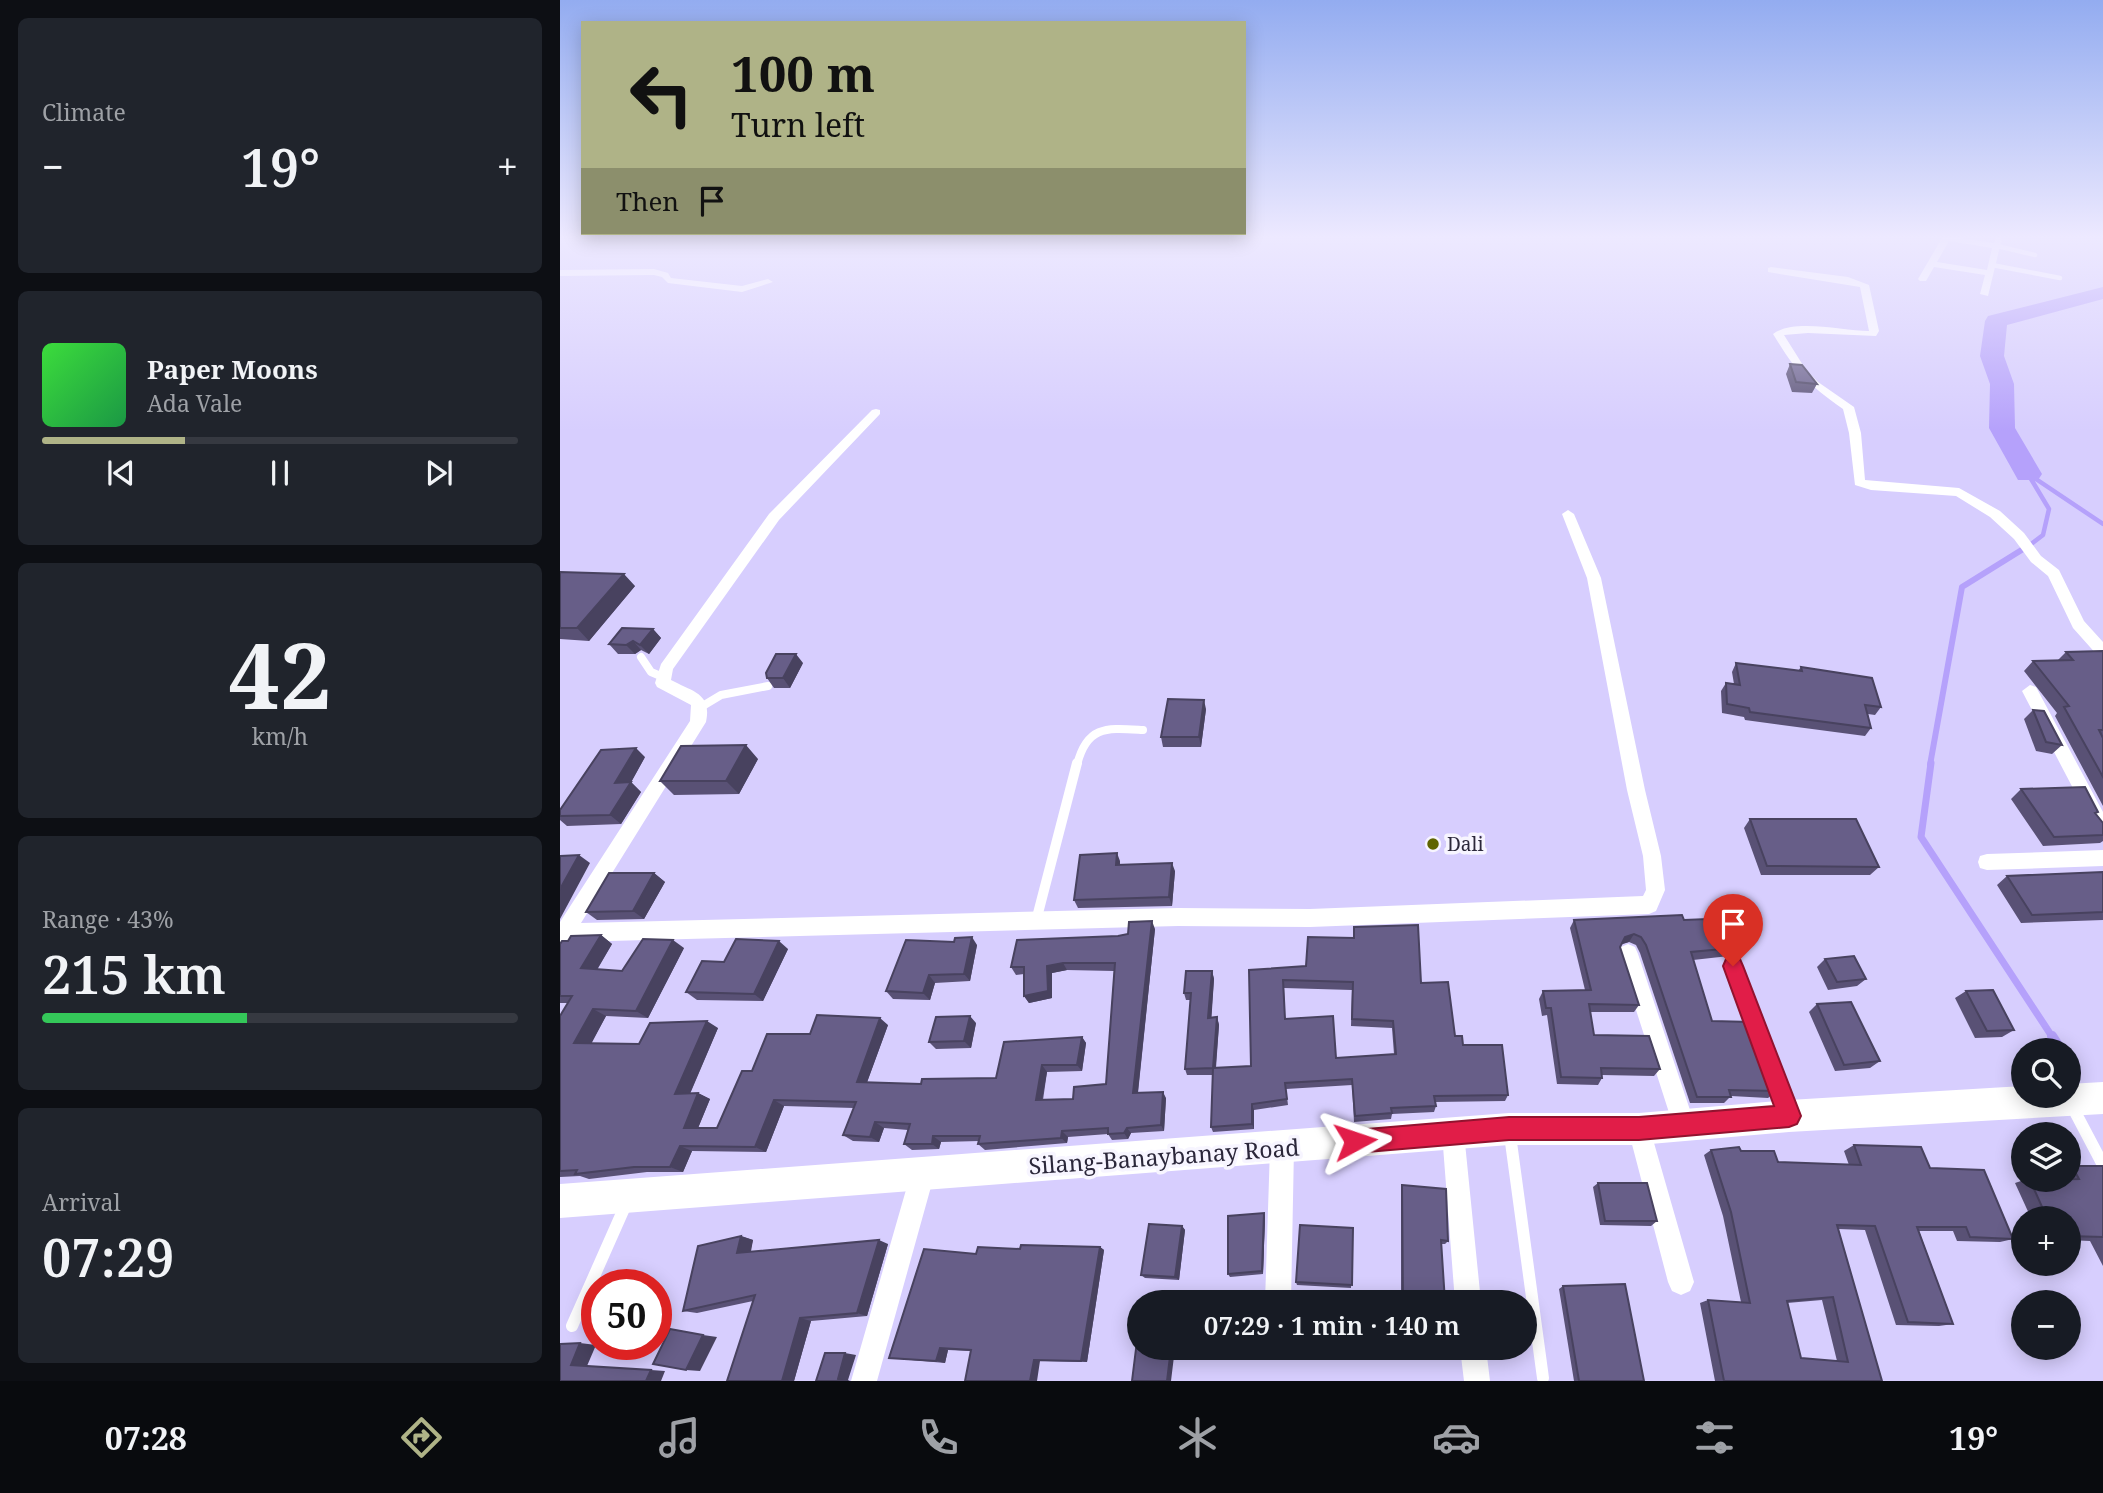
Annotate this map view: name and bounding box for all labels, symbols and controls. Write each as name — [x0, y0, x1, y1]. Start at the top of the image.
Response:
text: 100 m — [731, 40, 875, 106]
icon: left — [616, 49, 707, 140]
text: Climate — [42, 96, 126, 128]
text: Turn left — [731, 103, 865, 146]
text: 19° — [241, 131, 320, 202]
text: − — [42, 140, 64, 192]
text: + — [497, 140, 518, 192]
icon: arrive — [693, 182, 731, 220]
text: Then — [616, 183, 679, 219]
text: Paper Moons — [147, 351, 318, 387]
text: Ada Vale — [147, 387, 242, 419]
icon: previous — [102, 454, 140, 492]
icon: pause — [261, 454, 299, 492]
icon: next — [420, 454, 458, 492]
text: 42 — [229, 612, 331, 736]
text: km/h — [252, 720, 308, 752]
place label: Dali — [1447, 831, 1483, 857]
marker: Dali — [1425, 836, 1441, 852]
pin — [1703, 894, 1763, 966]
text: Range · 43% — [42, 903, 174, 935]
icon: arrive — [1714, 905, 1752, 943]
text: 215 km — [42, 938, 226, 1009]
map controls — [2011, 1038, 2081, 1360]
button: search — [2011, 1038, 2081, 1108]
position arrow — [1318, 1104, 1392, 1178]
button: layers — [2011, 1122, 2081, 1192]
street label: Silang-Banaybanay Road — [1027, 1131, 1300, 1181]
text: Arrival — [42, 1186, 121, 1218]
button: + — [2011, 1206, 2081, 1276]
text: 07:29 — [42, 1221, 175, 1292]
speed limit sign: 50 — [581, 1269, 672, 1360]
button: − — [2011, 1290, 2081, 1360]
text: 07:29 · 1 min · 140 m — [1204, 1307, 1460, 1343]
icon: directions — [397, 1413, 446, 1462]
icon: music — [655, 1413, 704, 1462]
icon: phone — [914, 1413, 963, 1462]
icon: climate — [1173, 1413, 1222, 1462]
icon: car — [1432, 1413, 1481, 1462]
icon: filters — [1690, 1413, 1739, 1462]
text: 07:28 — [105, 1416, 187, 1459]
text: 19° — [1949, 1416, 1998, 1459]

